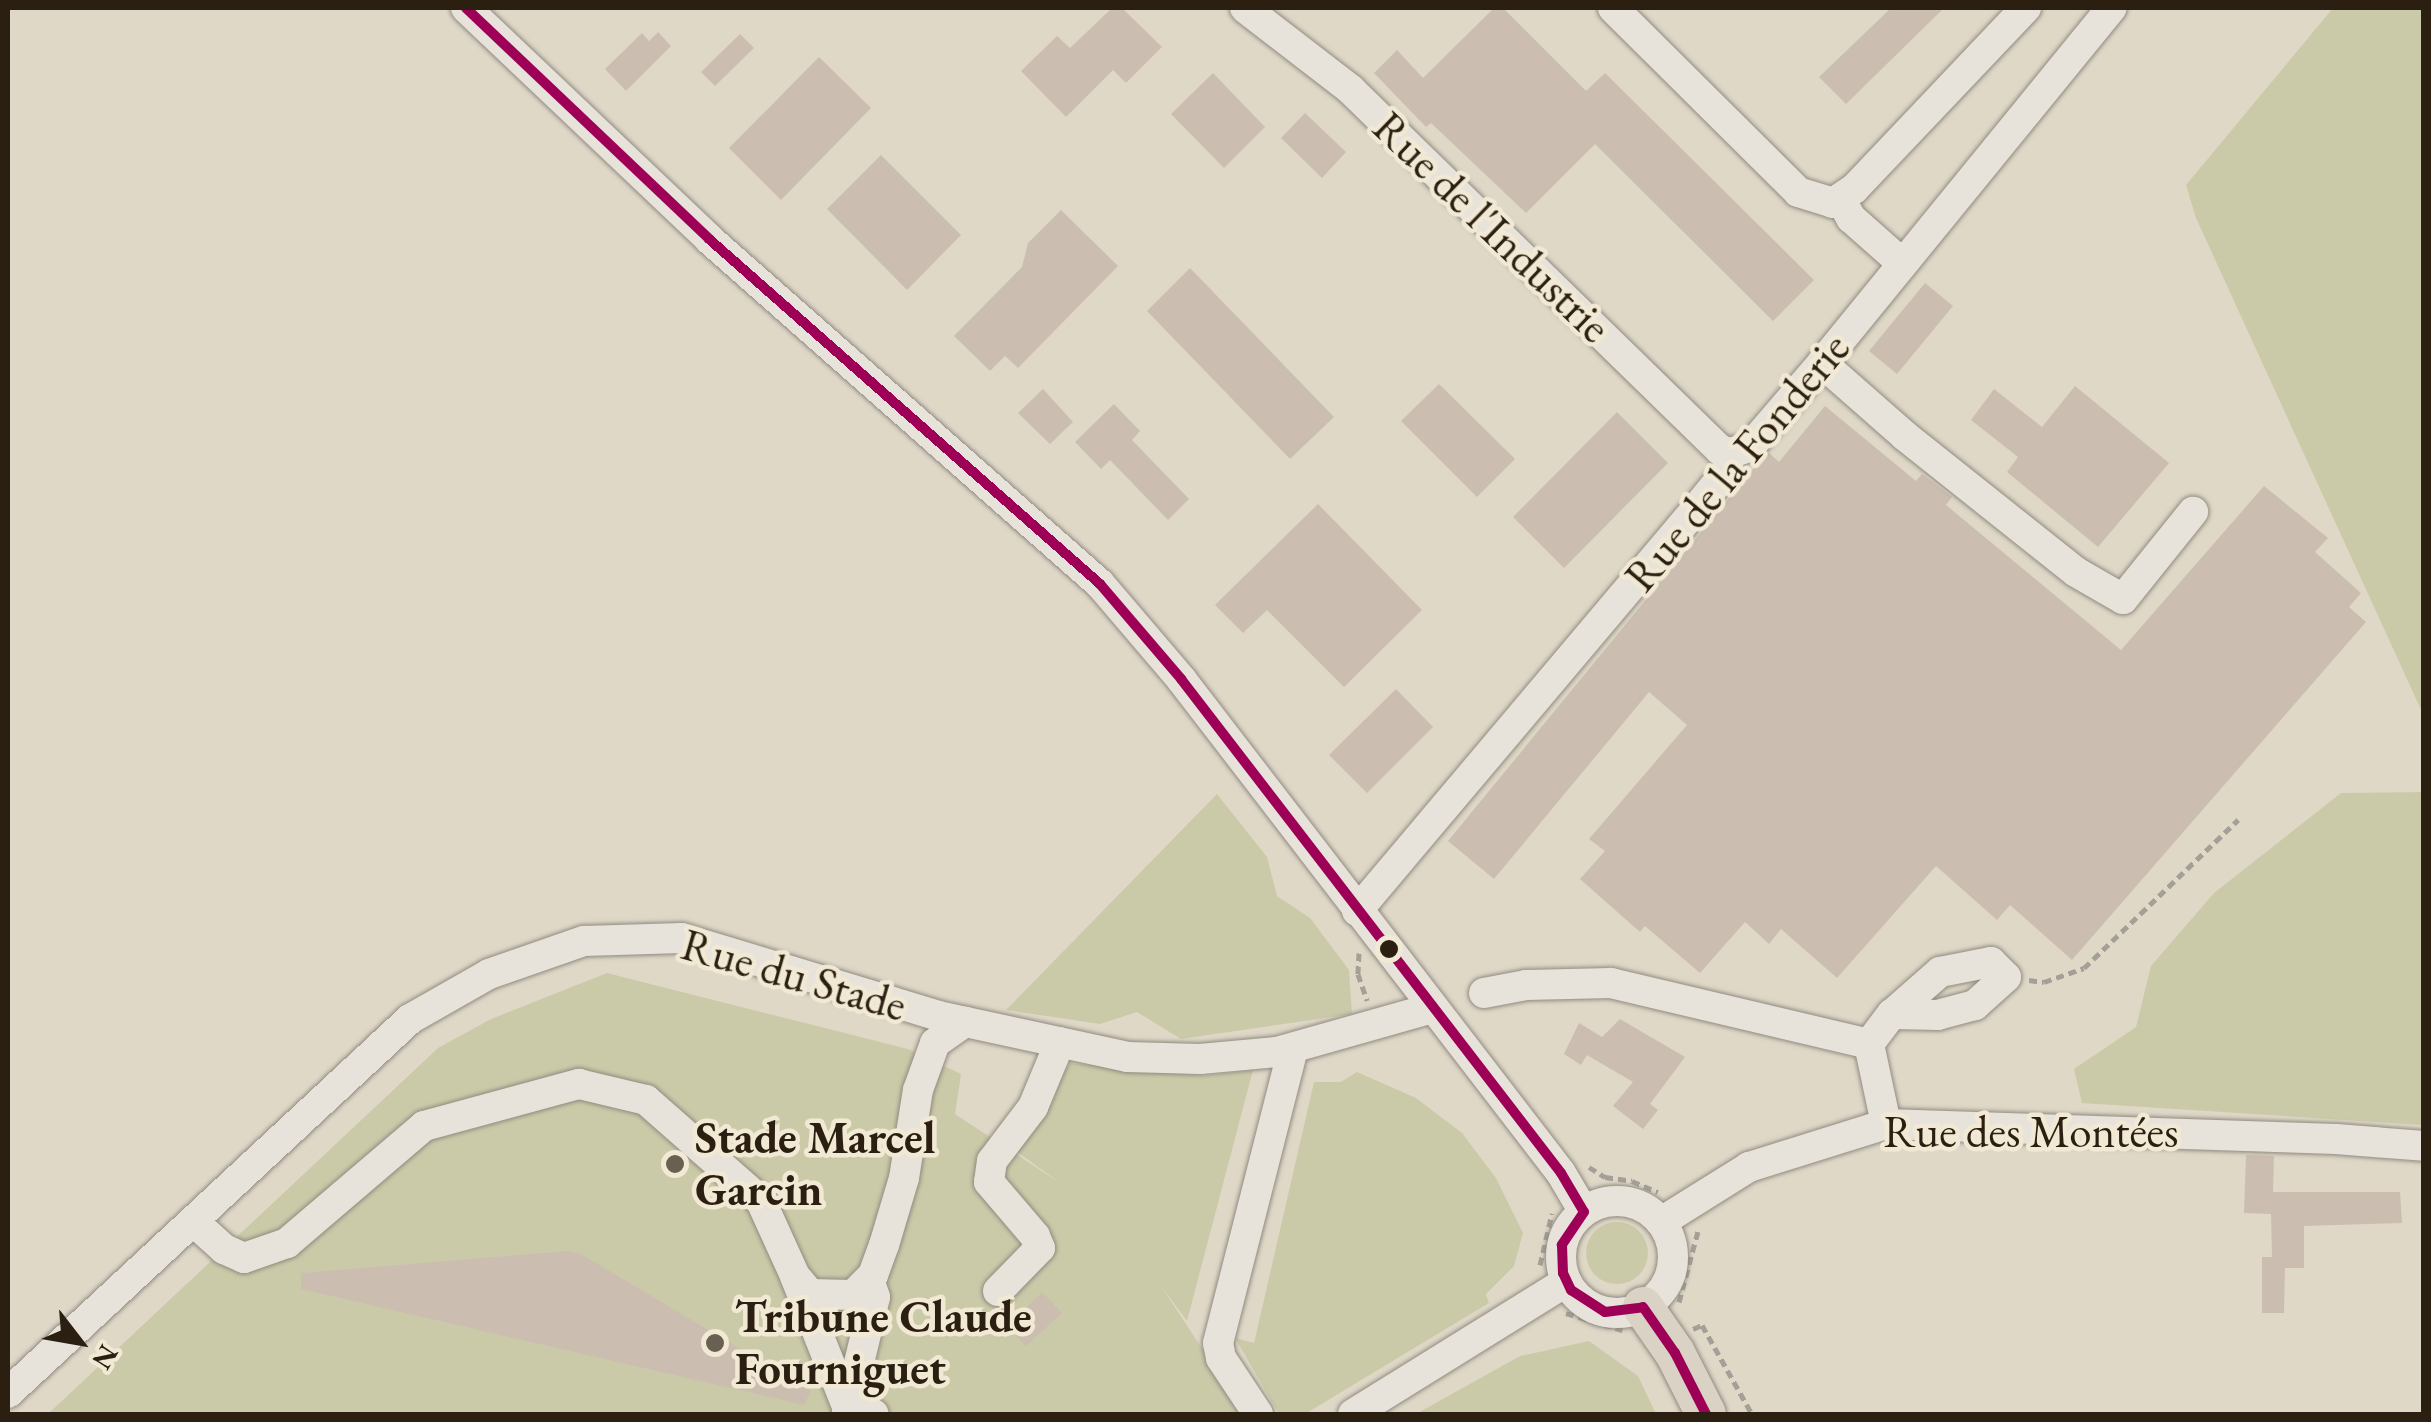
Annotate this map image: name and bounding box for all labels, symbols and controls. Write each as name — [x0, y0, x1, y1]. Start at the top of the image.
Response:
street label: Rue de l'Industrie — [1362, 100, 1622, 354]
street label: Rue de la Fonderie — [1613, 322, 1861, 602]
street label: Rue du Stade — [675, 917, 913, 1033]
unlabelled marker — [1379, 939, 1399, 959]
street label: Rue des Montées — [1883, 1105, 2179, 1159]
place label: Stade Marcel Garcin — [695, 1111, 935, 1217]
marker: Stade Marcel Garcin — [664, 1153, 686, 1175]
place label: Tribune Claude Fourniguet — [735, 1290, 1032, 1396]
north arrow — [30, 1292, 130, 1392]
marker: Tribune Claude Fourniguet — [704, 1332, 726, 1354]
text: N — [84, 1338, 127, 1376]

